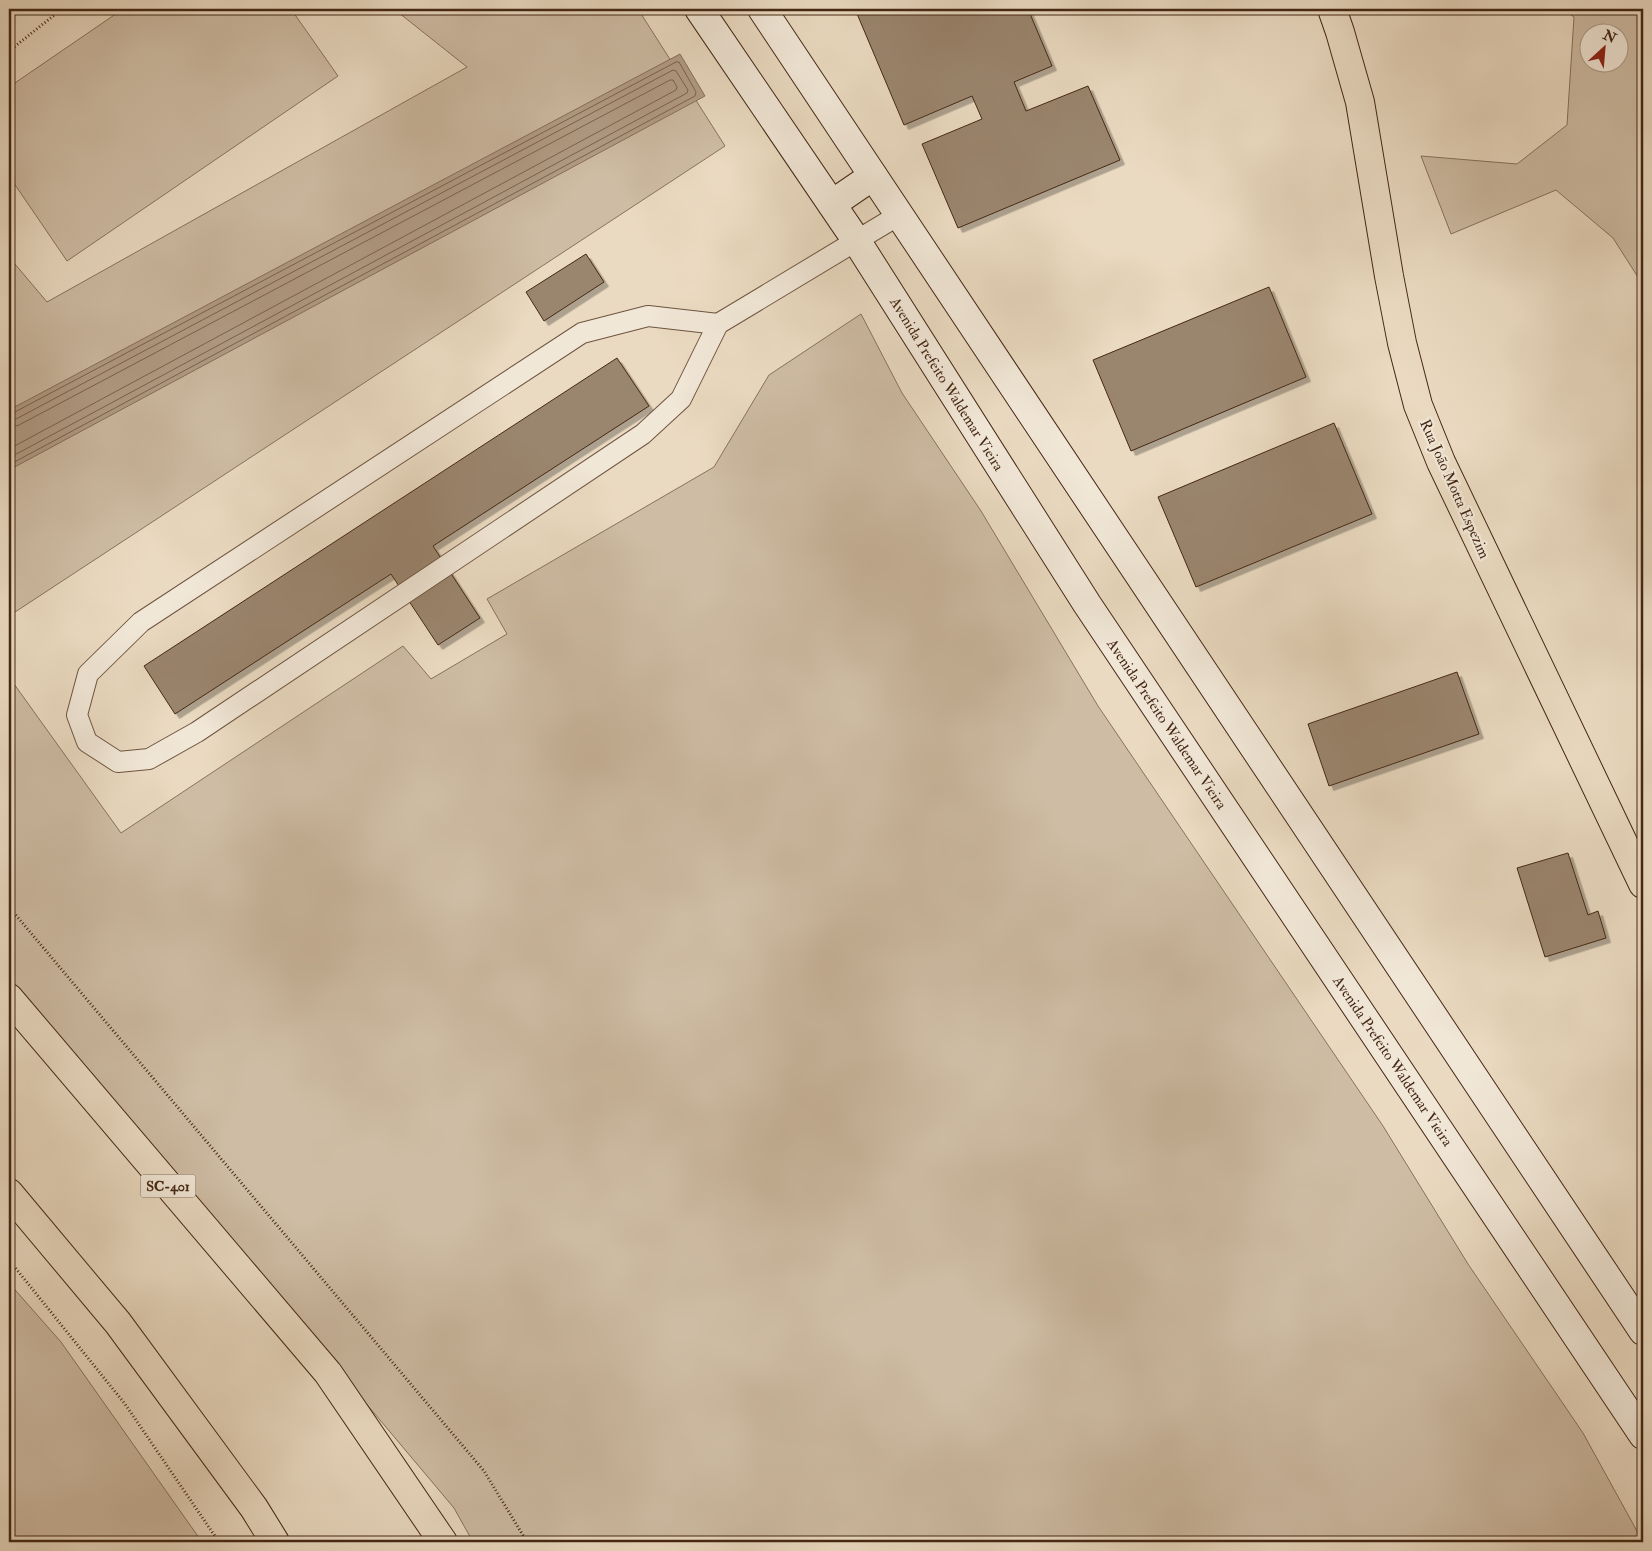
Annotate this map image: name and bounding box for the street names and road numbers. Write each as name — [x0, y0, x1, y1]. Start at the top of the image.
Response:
street label: Avenida Prefeito Waldemar Vieira — [885, 293, 1008, 475]
street label: Rua João Motta Espezim — [1414, 417, 1494, 563]
street label: Avenida Prefeito Waldemar Vieira — [1102, 635, 1231, 814]
street label: Avenida Prefeito Waldemar Vieira — [1328, 972, 1457, 1151]
road number: SC-401 — [140, 1174, 196, 1198]

